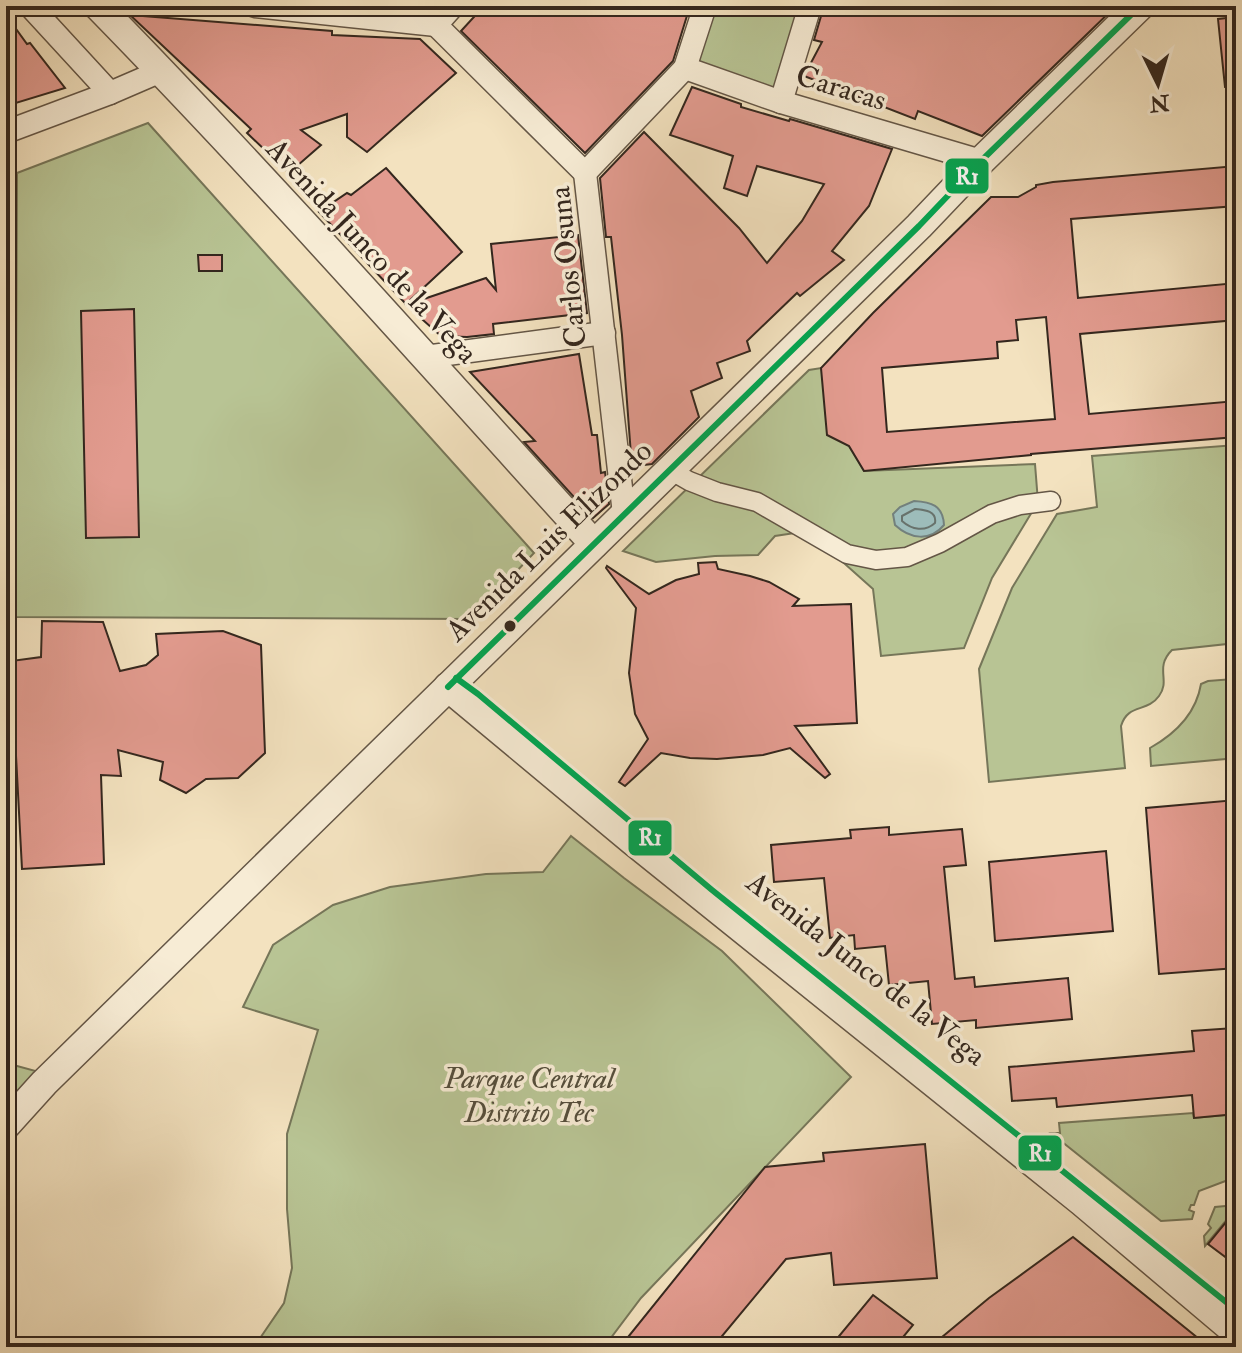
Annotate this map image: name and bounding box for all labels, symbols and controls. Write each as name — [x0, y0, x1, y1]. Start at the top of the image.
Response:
north arrow — [1118, 44, 1198, 124]
street label: Caracas — [791, 57, 891, 119]
text: N — [1148, 88, 1172, 118]
street label: Avenida Junco de la Vega — [258, 130, 486, 372]
line badge: R1 — [944, 157, 990, 195]
text: R1 — [955, 163, 979, 191]
street label: Carlos Osuna — [541, 184, 595, 349]
street label: Avenida Luis Elizondo — [437, 433, 660, 650]
unlabelled marker — [502, 618, 518, 634]
line badge: R1 — [627, 819, 673, 857]
text: R1 — [638, 824, 662, 852]
street label: Avenida Junco de la Vega — [738, 863, 994, 1074]
park label: Parque Central Distrito Tec — [443, 1060, 617, 1131]
line badge: R1 — [1017, 1134, 1063, 1172]
text: R1 — [1028, 1140, 1052, 1168]

